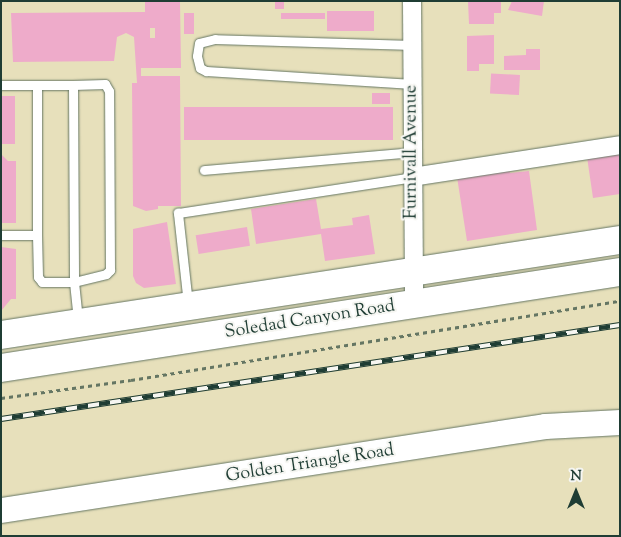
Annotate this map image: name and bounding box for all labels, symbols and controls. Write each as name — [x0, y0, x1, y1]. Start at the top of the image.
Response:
street label: Furnivall Avenue — [401, 85, 423, 219]
street label: Soledad Canyon Road — [223, 296, 397, 344]
street label: Golden Triangle Road — [224, 440, 396, 488]
north arrow — [551, 467, 601, 517]
text: N — [570, 467, 582, 487]

